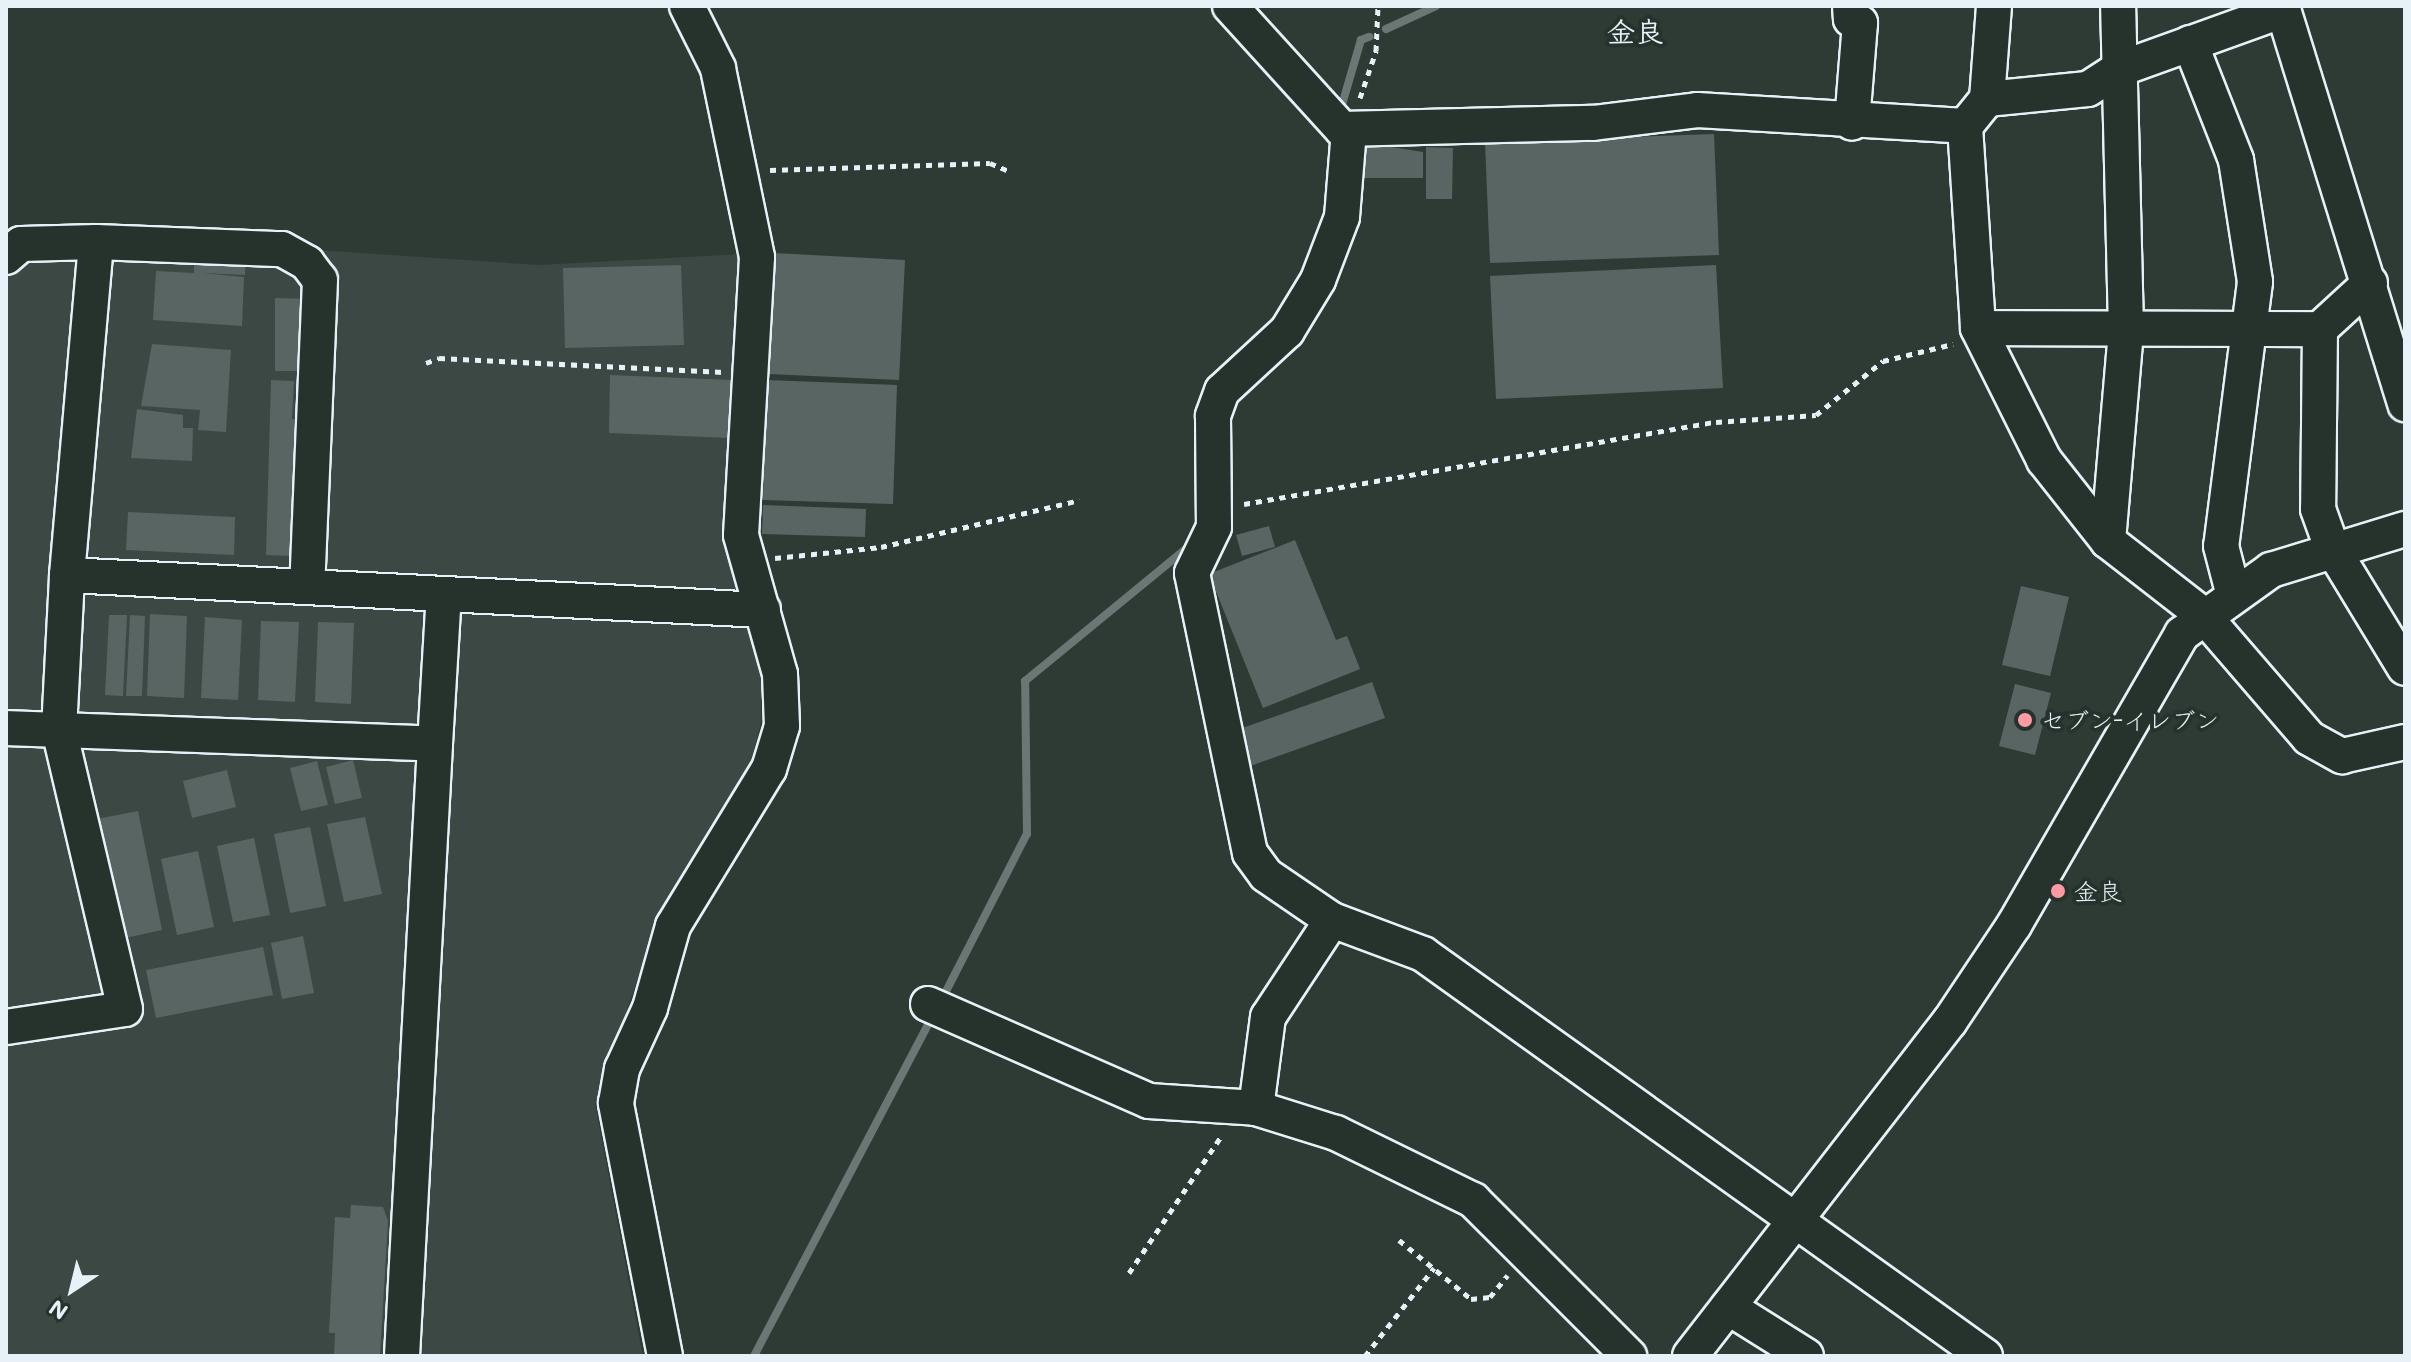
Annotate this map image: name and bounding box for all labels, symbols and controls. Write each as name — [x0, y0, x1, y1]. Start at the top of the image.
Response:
district label: 金良 — [1607, 14, 1663, 48]
place label: セブン-イレブン — [2041, 706, 2219, 734]
marker: セブン-イレブン — [2016, 711, 2034, 729]
place label: 金良 — [2074, 877, 2122, 905]
marker: 金良 — [2049, 882, 2067, 900]
north arrow — [32, 1250, 112, 1330]
text: N — [43, 1293, 73, 1327]

